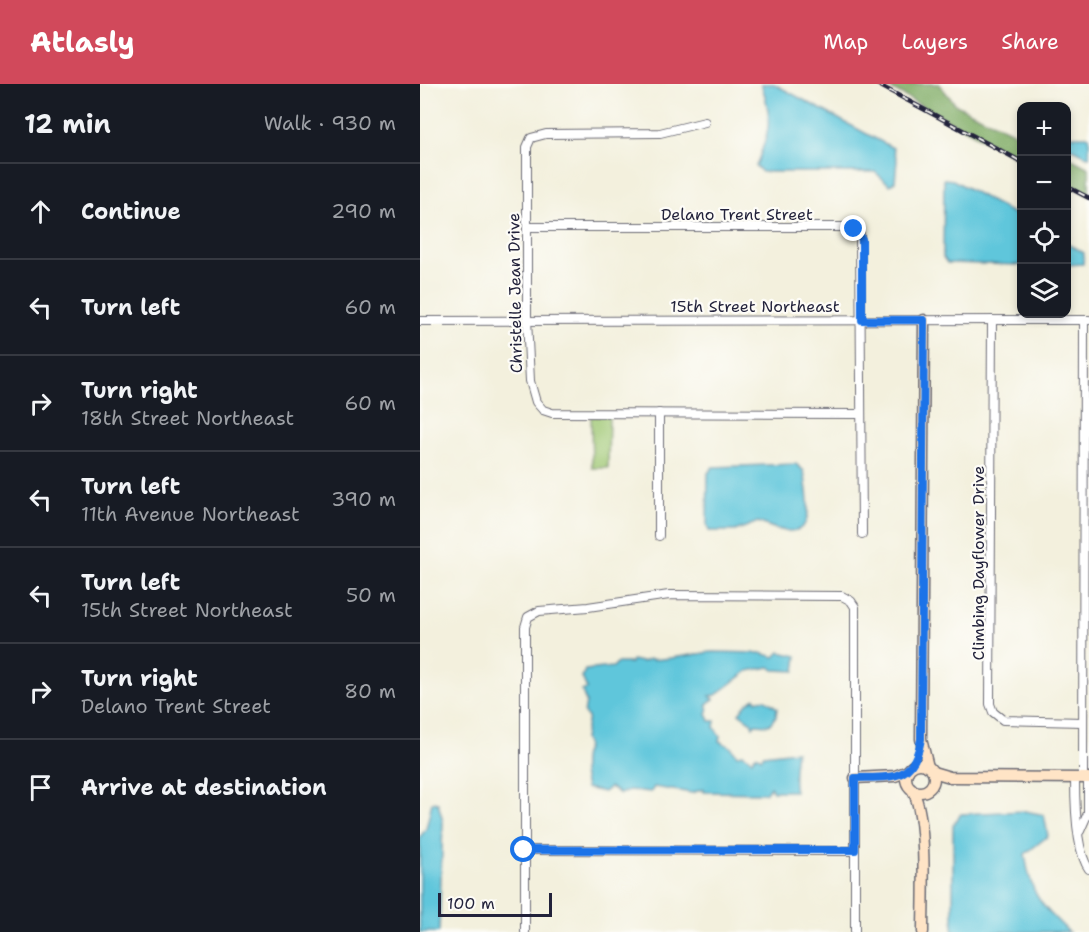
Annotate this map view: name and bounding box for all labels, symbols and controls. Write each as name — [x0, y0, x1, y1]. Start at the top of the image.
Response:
text: Atlasly — [30, 23, 135, 61]
text: Map — [823, 28, 868, 56]
text: Layers — [901, 28, 968, 56]
text: Share — [1001, 28, 1059, 56]
map controls — [1017, 102, 1071, 318]
button: + — [1017, 102, 1071, 156]
text: 12 min — [24, 106, 111, 141]
text: Walk · 930 m — [264, 110, 396, 136]
button: − — [1017, 156, 1071, 210]
icon: ahead — [24, 195, 57, 228]
text: Continue — [81, 197, 181, 226]
text: 290 m — [331, 198, 396, 224]
street label: Delano Trent Street — [661, 204, 813, 225]
button: locate — [1017, 210, 1071, 264]
street label: Christelle Jean Drive — [503, 213, 527, 373]
route end — [840, 215, 866, 241]
button: layers — [1017, 264, 1071, 318]
icon: left — [24, 291, 57, 324]
text: Turn left — [81, 293, 180, 322]
text: 60 m — [344, 294, 396, 320]
street label: 15th Street Northeast — [670, 296, 840, 317]
text: Turn right — [81, 376, 198, 405]
icon: right — [24, 387, 57, 420]
text: 60 m — [344, 390, 396, 416]
text: 18th Street Northeast — [81, 405, 294, 431]
street label: Climbing Dayflower Drive — [968, 466, 989, 660]
text: Turn left — [81, 472, 180, 501]
icon: left — [24, 483, 57, 516]
text: 390 m — [331, 486, 396, 512]
text: 11th Avenue Northeast — [81, 501, 300, 527]
text: Turn left — [81, 568, 180, 597]
icon: left — [24, 579, 57, 612]
text: 50 m — [346, 582, 396, 608]
text: 15th Street Northeast — [81, 597, 293, 623]
text: Turn right — [81, 664, 198, 693]
icon: right — [24, 675, 57, 708]
text: 80 m — [344, 678, 396, 704]
text: Delano Trent Street — [81, 693, 271, 719]
icon: arrive — [24, 771, 57, 804]
text: Arrive at destination — [81, 773, 327, 802]
route start — [510, 836, 536, 862]
scale bar — [438, 890, 552, 918]
text: 100 m — [447, 893, 495, 914]

